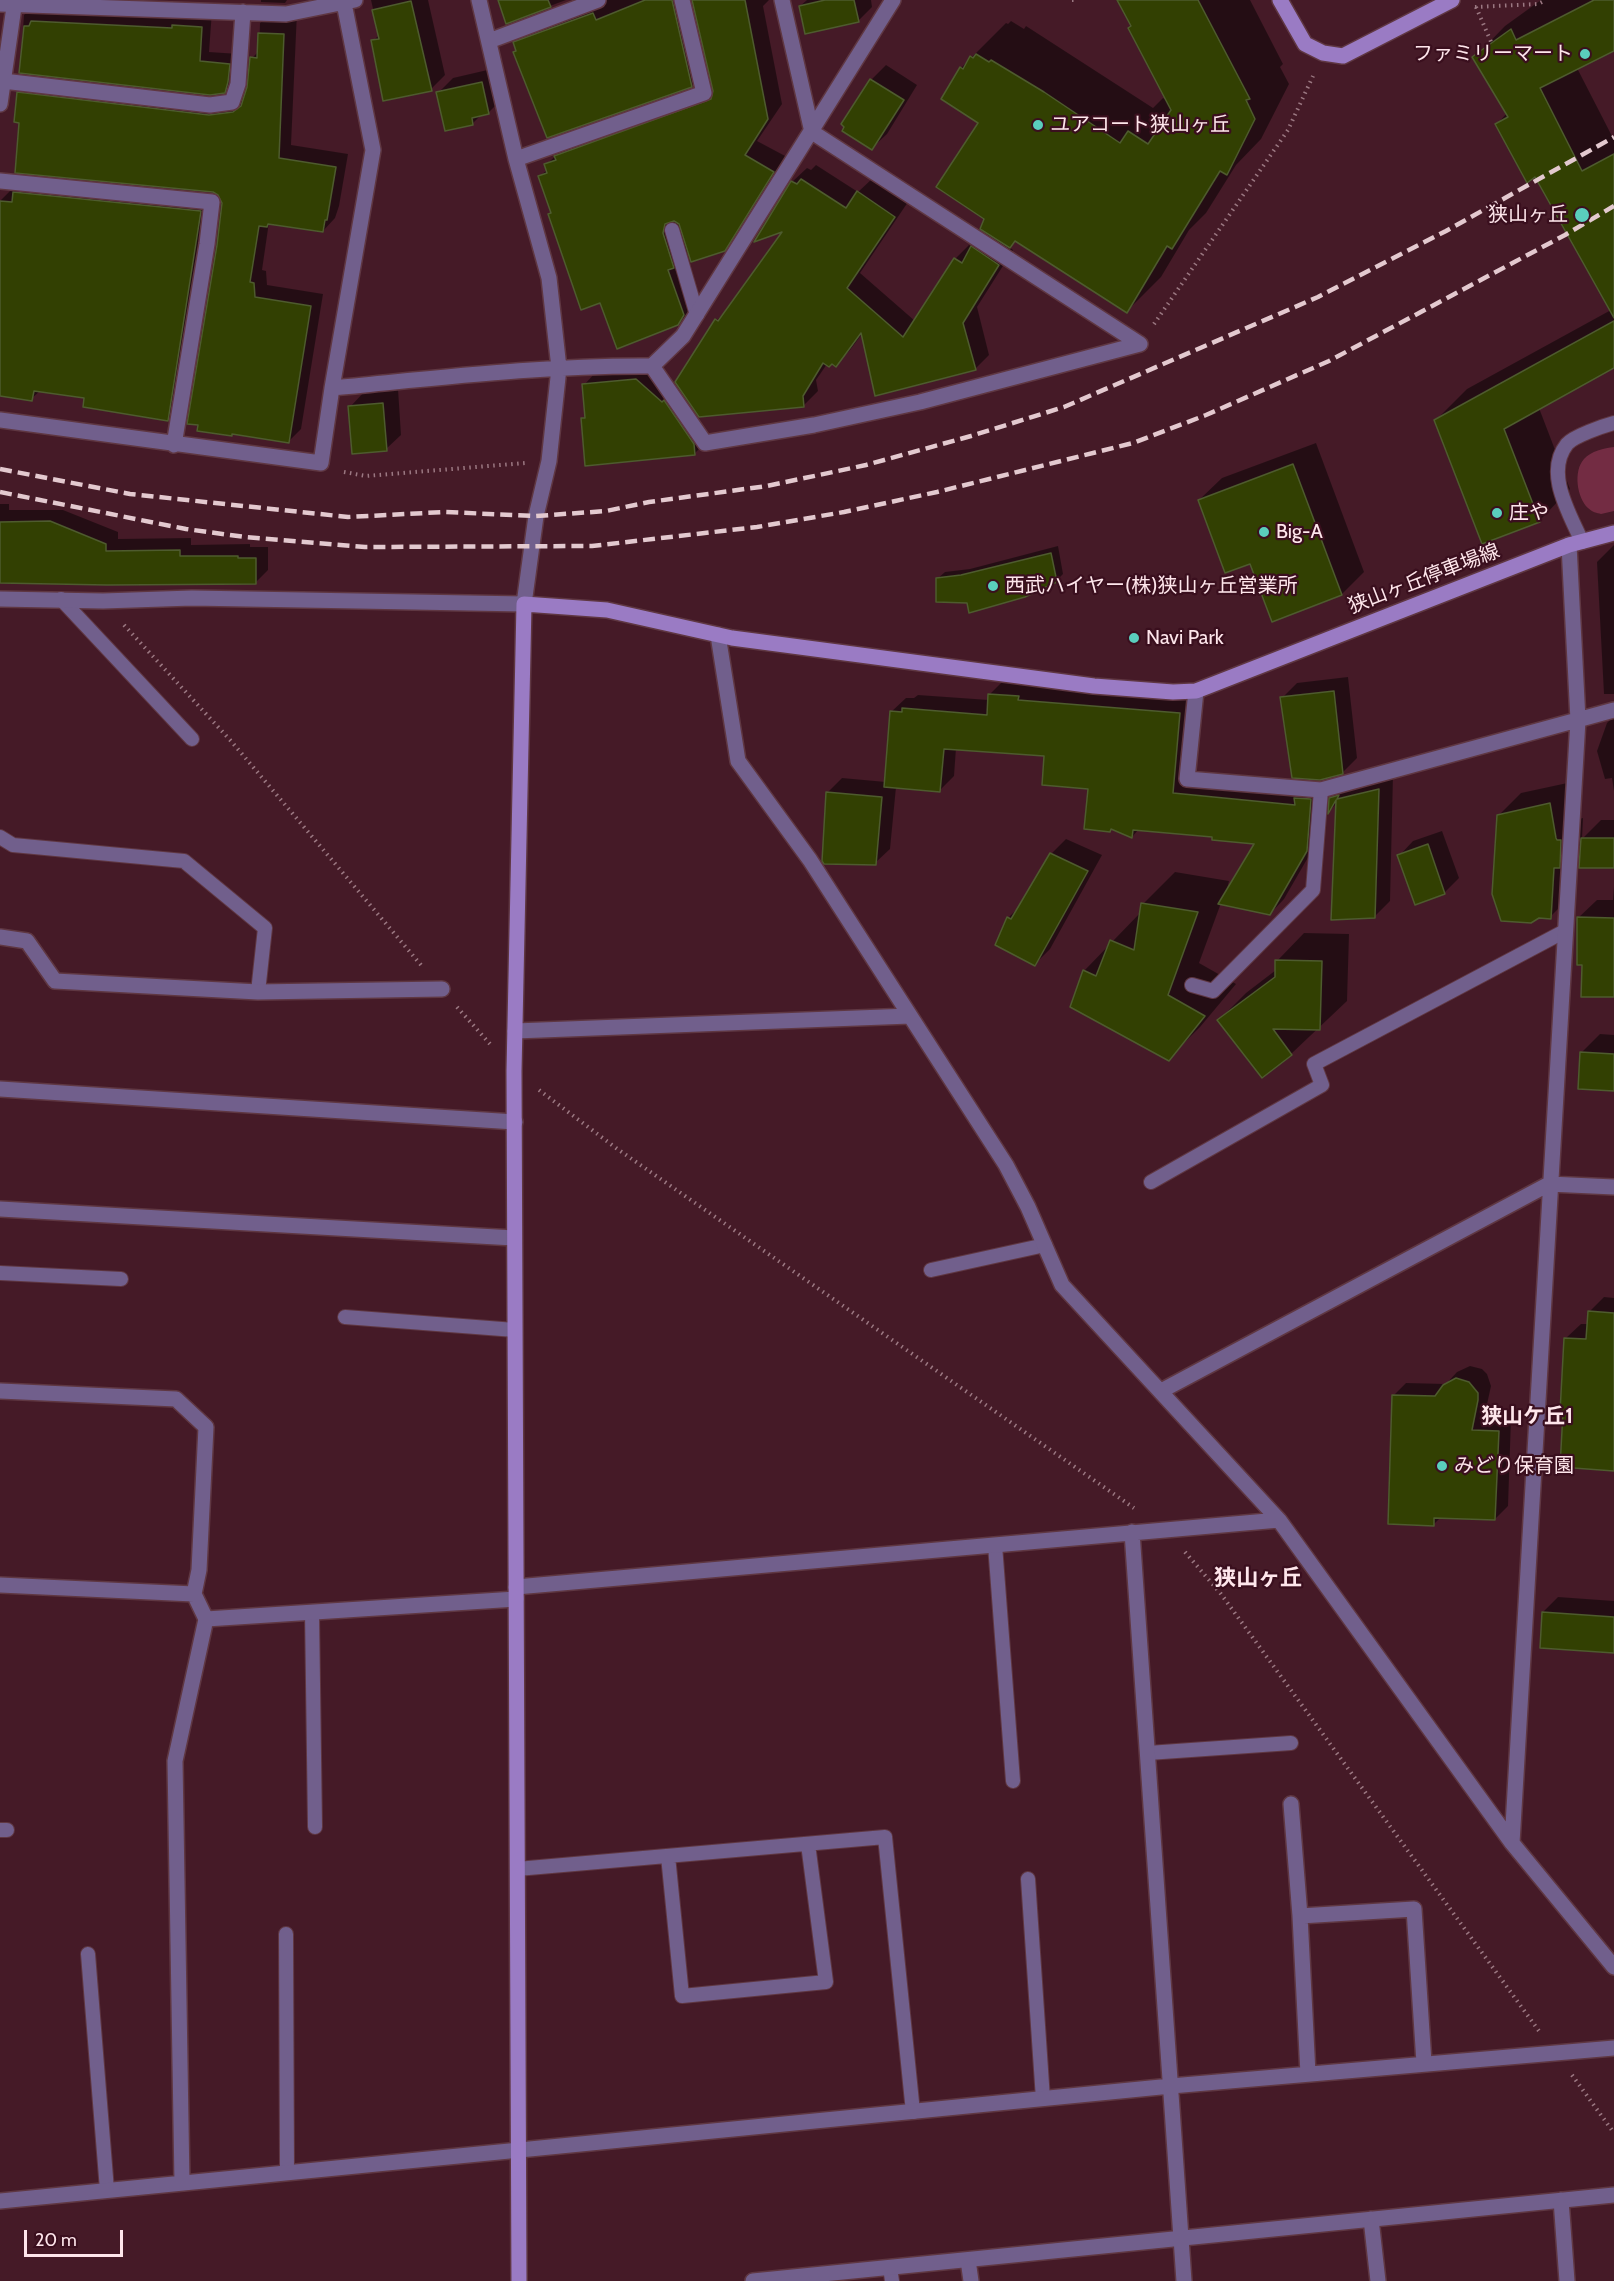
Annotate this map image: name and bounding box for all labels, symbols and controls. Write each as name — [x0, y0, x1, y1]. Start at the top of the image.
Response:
place label: ファミリーマート — [1413, 42, 1573, 66]
marker: ファミリーマート — [1578, 47, 1592, 61]
place label: ユアコート狭山ヶ丘 — [1050, 113, 1230, 137]
marker: ユアコート狭山ヶ丘 — [1031, 118, 1045, 132]
place label: 狭山ヶ丘 — [1488, 203, 1568, 227]
marker: 狭山ヶ丘 — [1573, 206, 1591, 224]
place label: 庄や — [1509, 501, 1549, 525]
marker: 庄や — [1490, 506, 1504, 520]
place label: Big-A — [1276, 520, 1323, 544]
marker: Big-A — [1257, 525, 1271, 539]
street label: 狭山ヶ丘停車場線 — [1345, 539, 1503, 619]
place label: 西武ハイヤー(株)狭山ヶ丘営業所 — [1005, 574, 1298, 598]
marker: 西武ハイヤー(株)狭山ヶ丘営業所 — [986, 579, 1000, 593]
place label: Navi Park — [1146, 626, 1224, 650]
marker: Navi Park — [1127, 631, 1141, 645]
district label: 狭山ケ丘1 — [1481, 1404, 1573, 1430]
place label: みどり保育園 — [1454, 1454, 1574, 1478]
marker: みどり保育園 — [1435, 1459, 1449, 1473]
district label: 狭山ヶ丘 — [1214, 1566, 1302, 1592]
scale bar — [27, 2218, 126, 2256]
text: 20 m — [35, 2229, 77, 2251]

